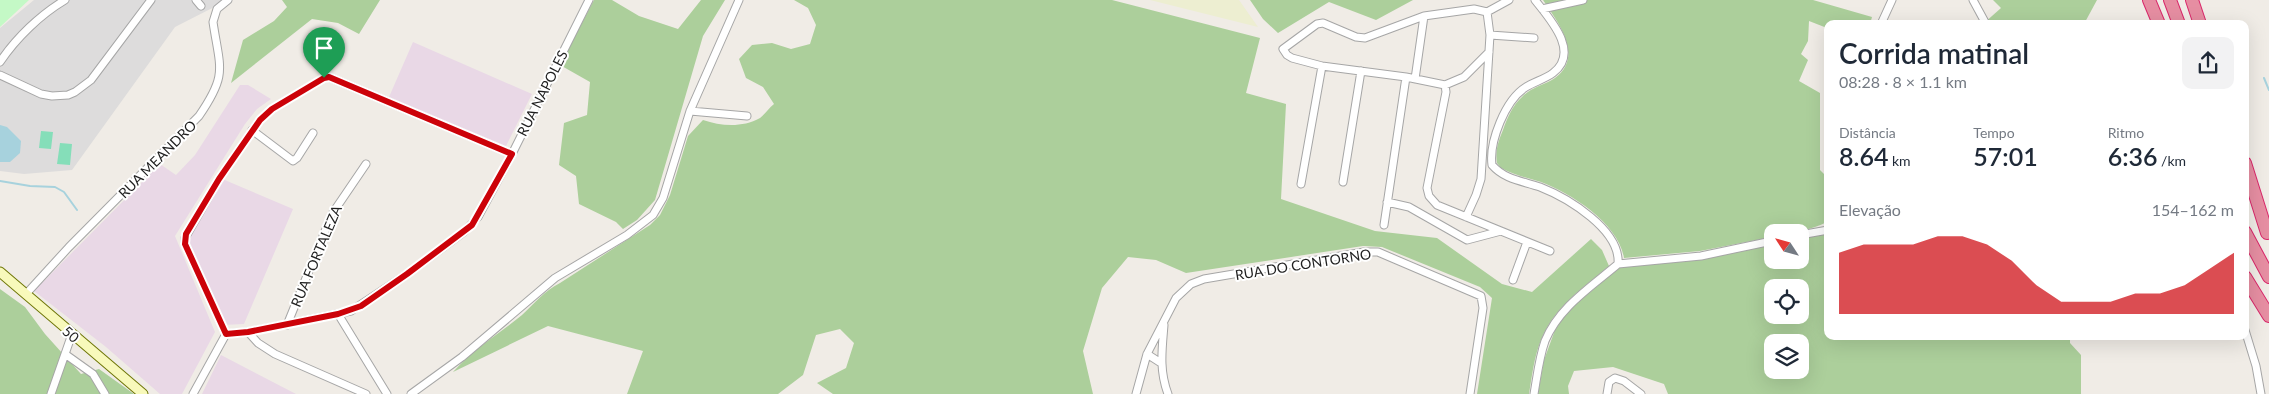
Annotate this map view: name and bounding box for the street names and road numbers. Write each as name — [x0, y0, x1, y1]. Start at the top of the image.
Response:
street label: RUA NAPOLES — [513, 47, 571, 139]
street label: RUA MEANDRO — [115, 117, 199, 201]
street label: RUA FORTALEZA — [287, 202, 345, 309]
street label: RUA DO CONTORNO — [1234, 245, 1372, 283]
street label: 50 — [59, 322, 83, 346]

